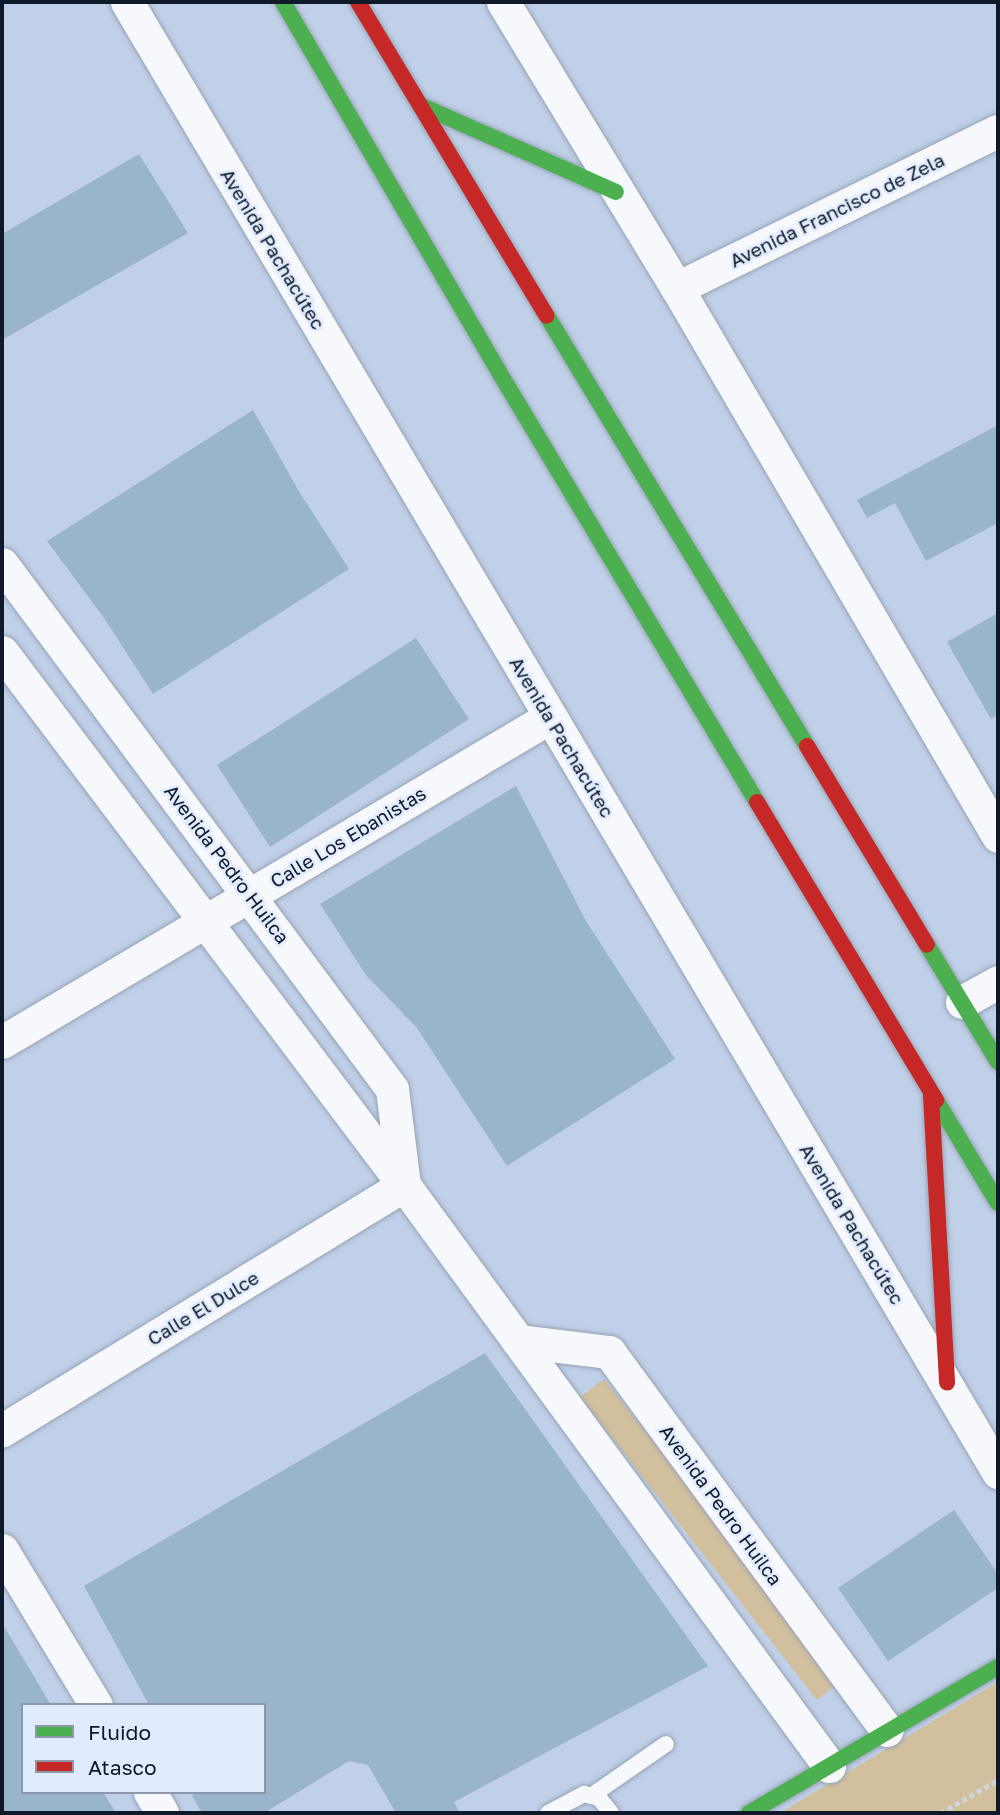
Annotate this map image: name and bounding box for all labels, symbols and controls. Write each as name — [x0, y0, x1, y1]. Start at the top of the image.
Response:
street label: Avenida Francisco de Zela — [726, 148, 948, 272]
street label: Avenida Pachacútec — [216, 165, 330, 333]
street label: Avenida Pachacútec — [505, 653, 619, 821]
street label: Avenida Pedro Huilca — [160, 780, 294, 948]
street label: Calle Los Ebanistas — [266, 782, 430, 892]
street label: Avenida Pachacútec — [795, 1140, 909, 1308]
street label: Calle El Dulce — [143, 1266, 263, 1350]
street label: Avenida Pedro Huilca — [655, 1420, 787, 1590]
legend — [21, 1703, 266, 1794]
text: Fluido — [88, 1719, 151, 1745]
text: Atasco — [88, 1754, 157, 1780]

